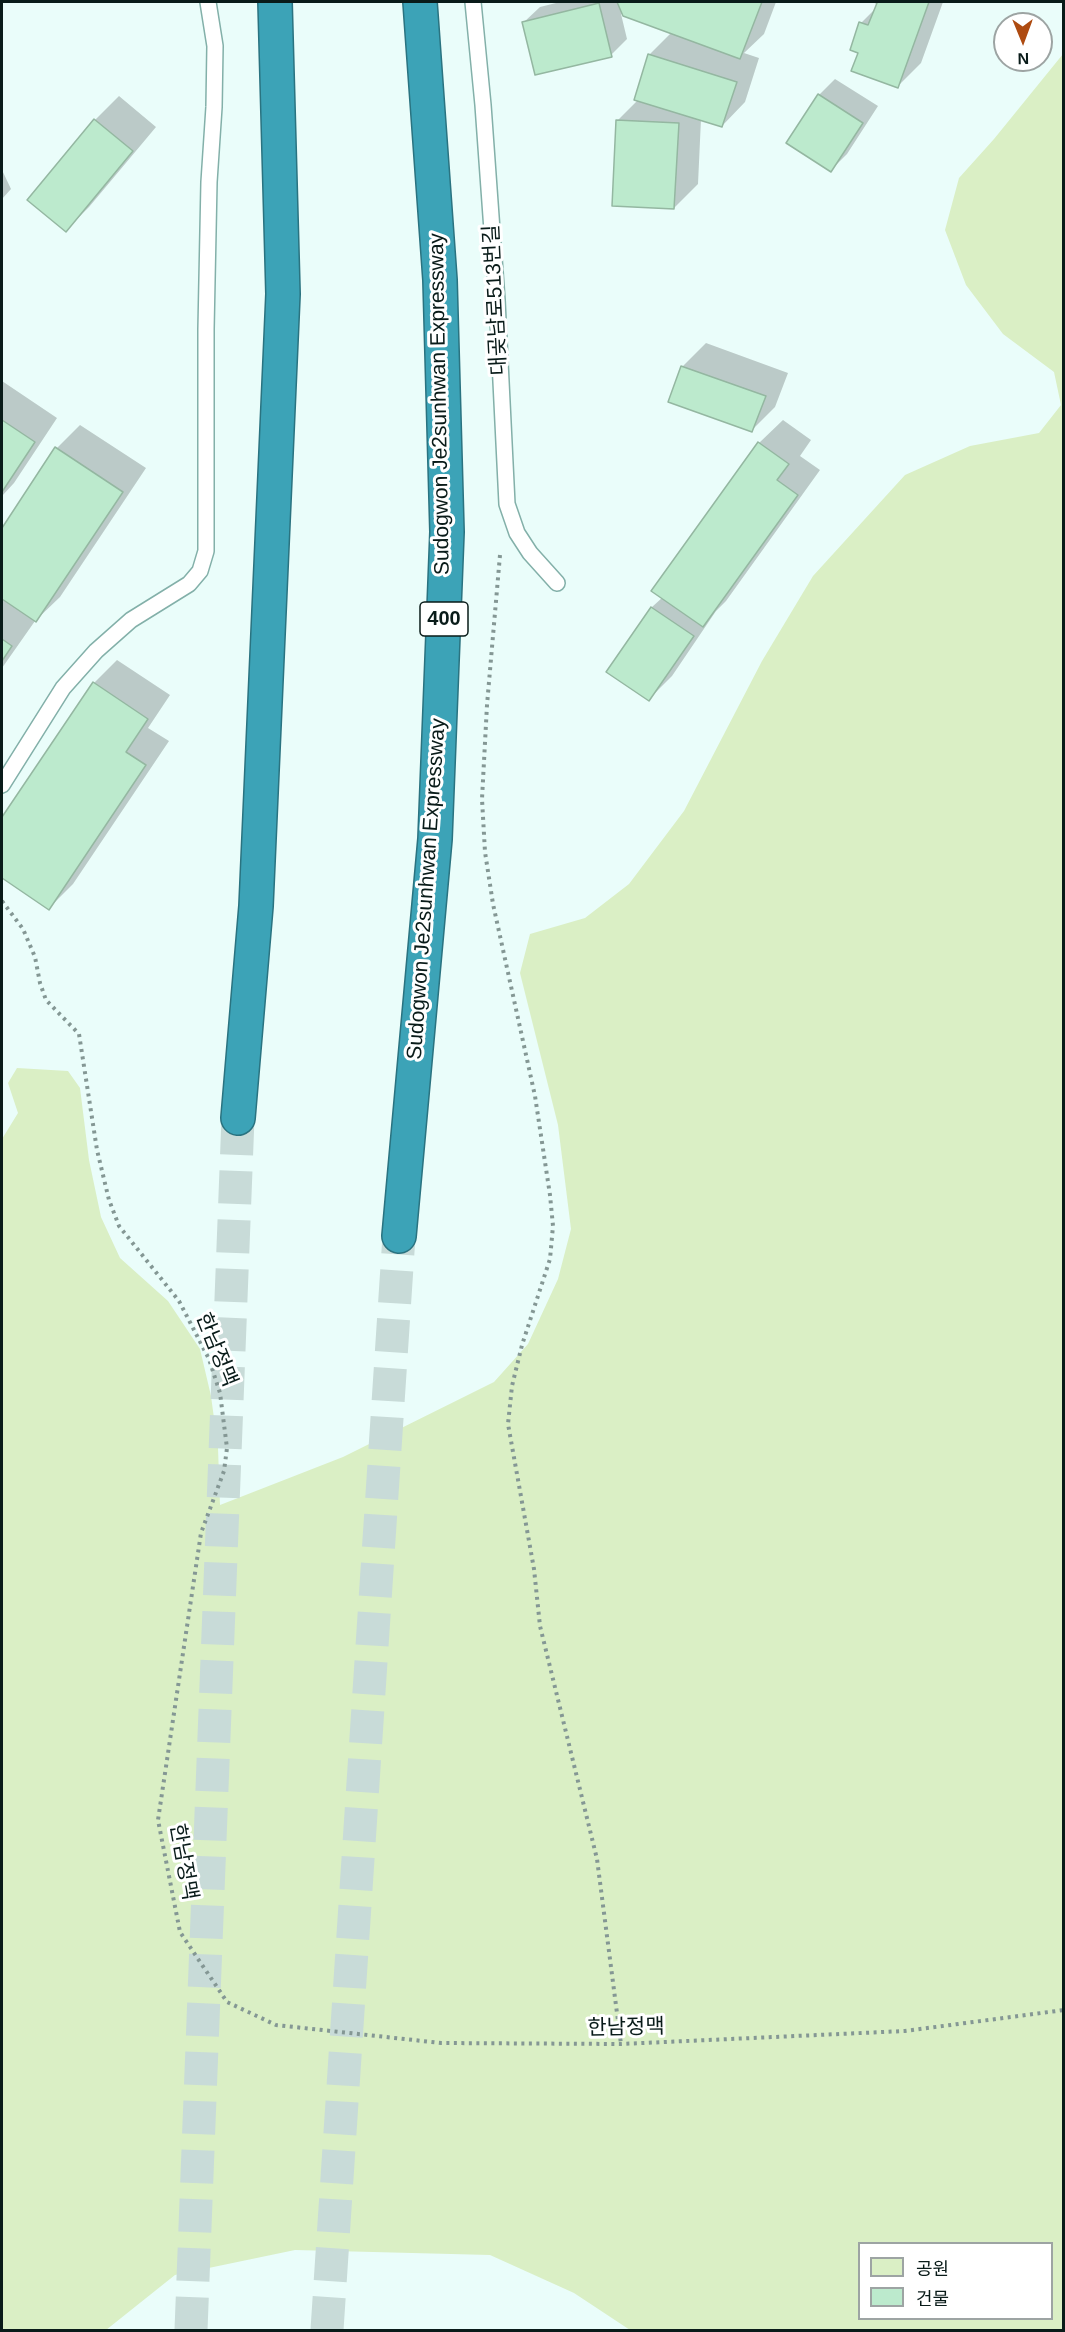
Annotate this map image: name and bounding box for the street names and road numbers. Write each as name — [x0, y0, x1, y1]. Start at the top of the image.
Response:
street label: 대곶남로513번길 — [479, 224, 513, 376]
street label: Sudogwon Je2sunhwan Expressway — [424, 233, 456, 575]
road number: 400 — [420, 602, 468, 636]
street label: Sudogwon Je2sunhwan Expressway — [403, 718, 451, 1060]
street label: 한남정맥 — [190, 1309, 242, 1391]
street label: 한남정맥 — [164, 1822, 202, 1902]
street label: 한남정맥 — [587, 2015, 665, 2041]

